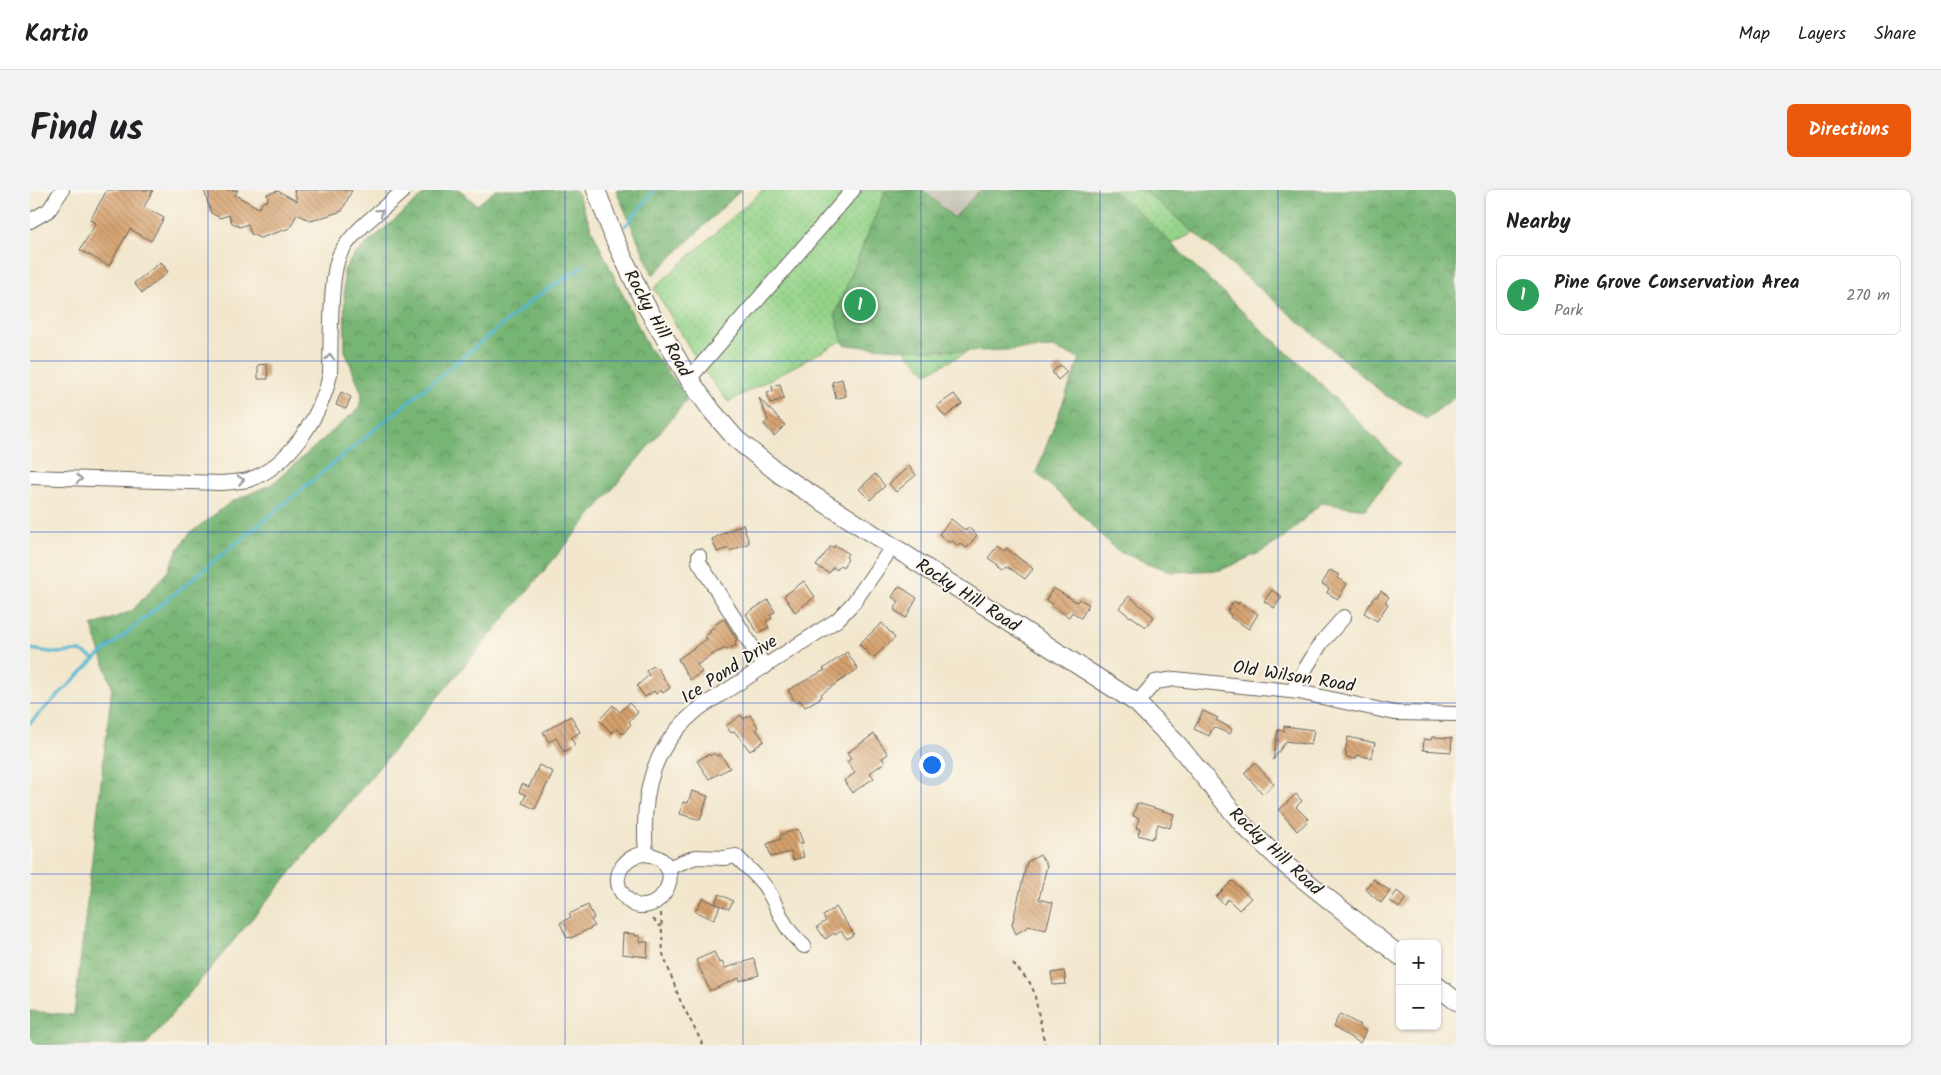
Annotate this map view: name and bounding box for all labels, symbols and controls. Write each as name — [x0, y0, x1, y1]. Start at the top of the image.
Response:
text: Kartio — [25, 15, 88, 54]
text: Map — [1739, 20, 1770, 49]
text: Layers — [1798, 20, 1846, 49]
text: Share — [1874, 20, 1916, 49]
text: Find us — [30, 102, 143, 158]
button: Directions — [1787, 104, 1911, 157]
text: Nearby — [1506, 206, 1571, 239]
one-way arrow — [374, 209, 383, 218]
street label: Rocky Hill Road — [615, 265, 699, 384]
text: Pine Grove Conservation Area — [1554, 268, 1799, 298]
text: 1 — [1521, 283, 1525, 308]
text: 270 m — [1846, 283, 1890, 308]
pin: 1 — [844, 286, 876, 324]
text: Park — [1554, 298, 1583, 323]
one-way arrow — [325, 353, 336, 361]
one-way arrow — [75, 473, 83, 484]
one-way arrow — [236, 476, 245, 486]
street label: Rocky Hill Road — [909, 552, 1026, 641]
street label: Ice Pond Drive — [676, 628, 784, 712]
street label: Old Wilson Road — [1231, 654, 1358, 702]
your location — [919, 752, 945, 778]
street label: Rocky Hill Road — [1221, 801, 1329, 904]
map controls — [1396, 940, 1441, 1030]
button: + — [1396, 940, 1441, 985]
button: − — [1396, 985, 1441, 1030]

